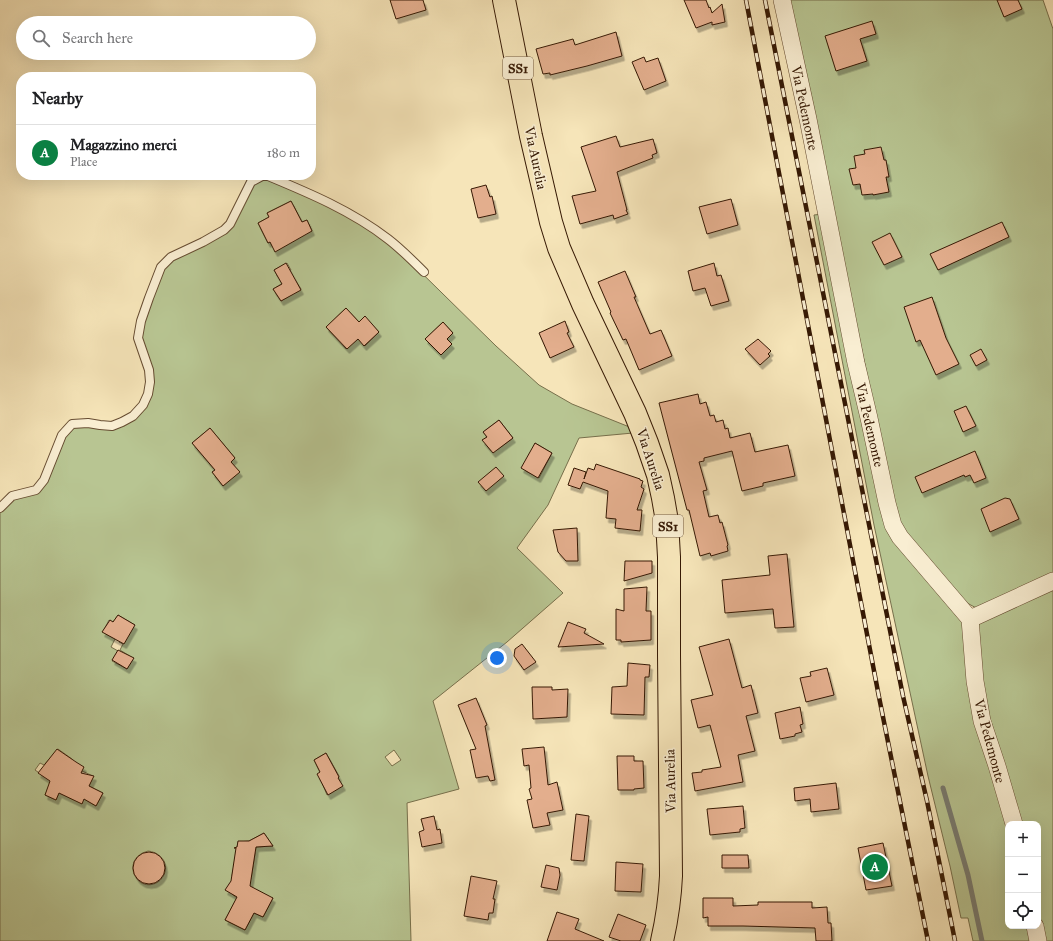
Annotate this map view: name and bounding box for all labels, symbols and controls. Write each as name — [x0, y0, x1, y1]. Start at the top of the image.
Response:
search box — [16, 16, 316, 60]
icon: search — [30, 27, 52, 49]
text: Search here — [62, 29, 133, 47]
road number: SS1 — [503, 57, 533, 79]
street label: Via Pedemonte — [787, 63, 822, 152]
text: Nearby — [32, 88, 83, 109]
street label: Via Aurelia — [520, 124, 550, 191]
text: Magazzino merci — [70, 136, 177, 154]
text: A — [41, 145, 49, 161]
text: 180 m — [267, 145, 300, 161]
text: Place — [70, 154, 97, 170]
street label: Via Pedemonte — [851, 380, 888, 469]
street label: Via Aurelia — [632, 425, 668, 492]
road number: SS1 — [653, 515, 683, 537]
your location — [487, 648, 507, 668]
street label: Via Pedemonte — [970, 696, 1009, 785]
street label: Via Aurelia — [661, 749, 680, 814]
map controls — [1005, 821, 1041, 929]
button: + — [1005, 821, 1041, 857]
pin: A — [862, 852, 888, 882]
button: − — [1005, 857, 1041, 893]
button: locate — [1005, 893, 1041, 929]

